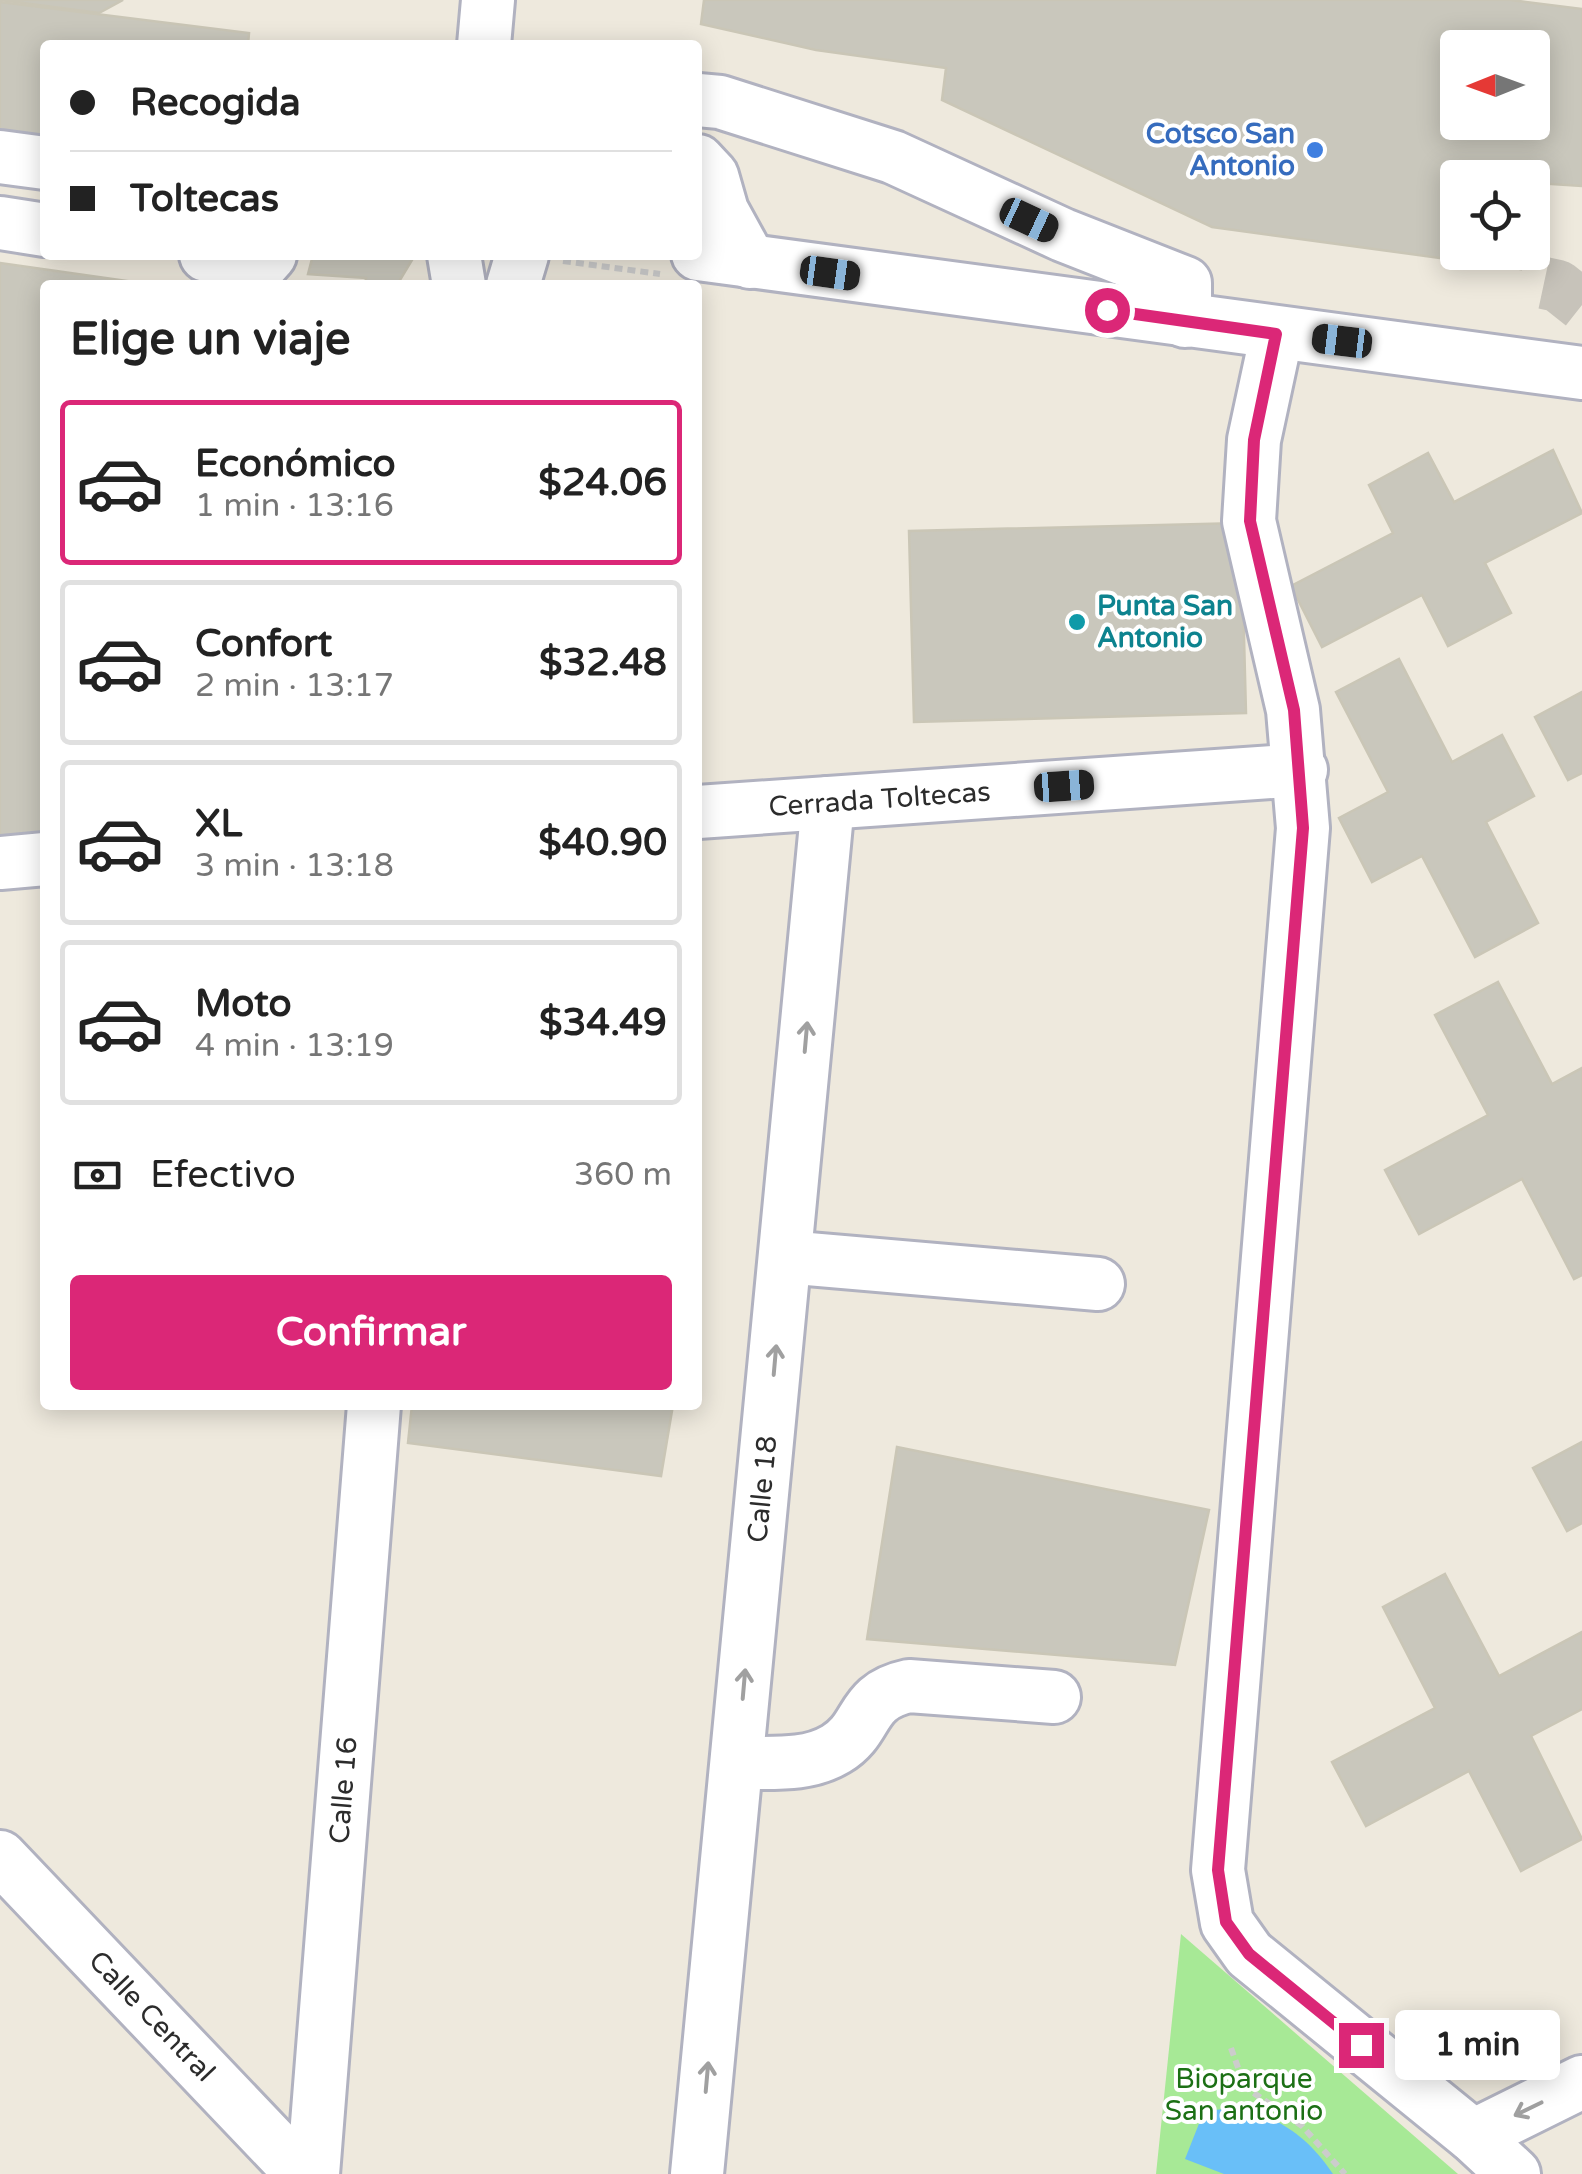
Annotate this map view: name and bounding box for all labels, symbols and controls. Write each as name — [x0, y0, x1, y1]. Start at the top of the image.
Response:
north arrow — [1440, 30, 1550, 140]
map controls — [1440, 30, 1550, 270]
text: Recogida — [130, 80, 301, 126]
place label: Cotsco San Antonio — [1146, 117, 1295, 183]
marker: Cotsco San Antonio — [1304, 139, 1326, 161]
button: locate — [1440, 160, 1550, 270]
text: Toltecas — [130, 176, 279, 222]
car — [995, 194, 1063, 246]
car — [798, 254, 862, 292]
route start — [1085, 288, 1130, 333]
text: Elige un viaje — [70, 313, 350, 367]
car — [1310, 322, 1374, 360]
icon: car — [75, 438, 165, 528]
text: Económico — [195, 441, 396, 487]
text: $24.06 — [538, 460, 667, 506]
text: 1 min · 13:16 — [195, 487, 394, 525]
place label: Punta San Antonio — [1097, 589, 1233, 655]
marker: Punta San Antonio — [1066, 611, 1088, 633]
icon: car — [75, 618, 165, 708]
text: Confort — [195, 621, 332, 667]
text: $32.48 — [539, 640, 667, 686]
text: 2 min · 13:17 — [195, 667, 394, 705]
car — [1033, 769, 1095, 803]
street label: Cerrada Toltecas — [767, 775, 992, 824]
icon: car — [75, 798, 165, 888]
text: XL — [195, 801, 242, 847]
text: $40.90 — [538, 820, 667, 866]
text: 3 min · 13:18 — [195, 847, 394, 885]
icon: car — [75, 978, 165, 1068]
text: Moto — [195, 981, 291, 1027]
text: $34.49 — [539, 1000, 667, 1046]
one-way arrow — [796, 1021, 815, 1053]
text: 4 min · 13:19 — [195, 1027, 394, 1065]
icon: cash — [70, 1148, 125, 1203]
text: Efectivo — [150, 1152, 296, 1198]
text: 360 m — [574, 1156, 672, 1194]
button: Confirmar — [70, 1275, 672, 1390]
one-way arrow — [766, 1345, 785, 1377]
street label: Calle 18 — [740, 1434, 784, 1544]
one-way arrow — [735, 1668, 754, 1700]
street label: Calle 16 — [322, 1735, 365, 1845]
street label: Calle Central — [81, 1944, 222, 2089]
callout: 1 min — [1396, 2010, 1561, 2080]
route end — [1339, 2023, 1384, 2068]
text: 1 min — [1435, 2026, 1520, 2064]
one-way arrow — [697, 2061, 716, 2094]
park label: Bioparque San antonio — [1165, 2062, 1323, 2128]
one-way arrow — [1513, 2100, 1543, 2119]

